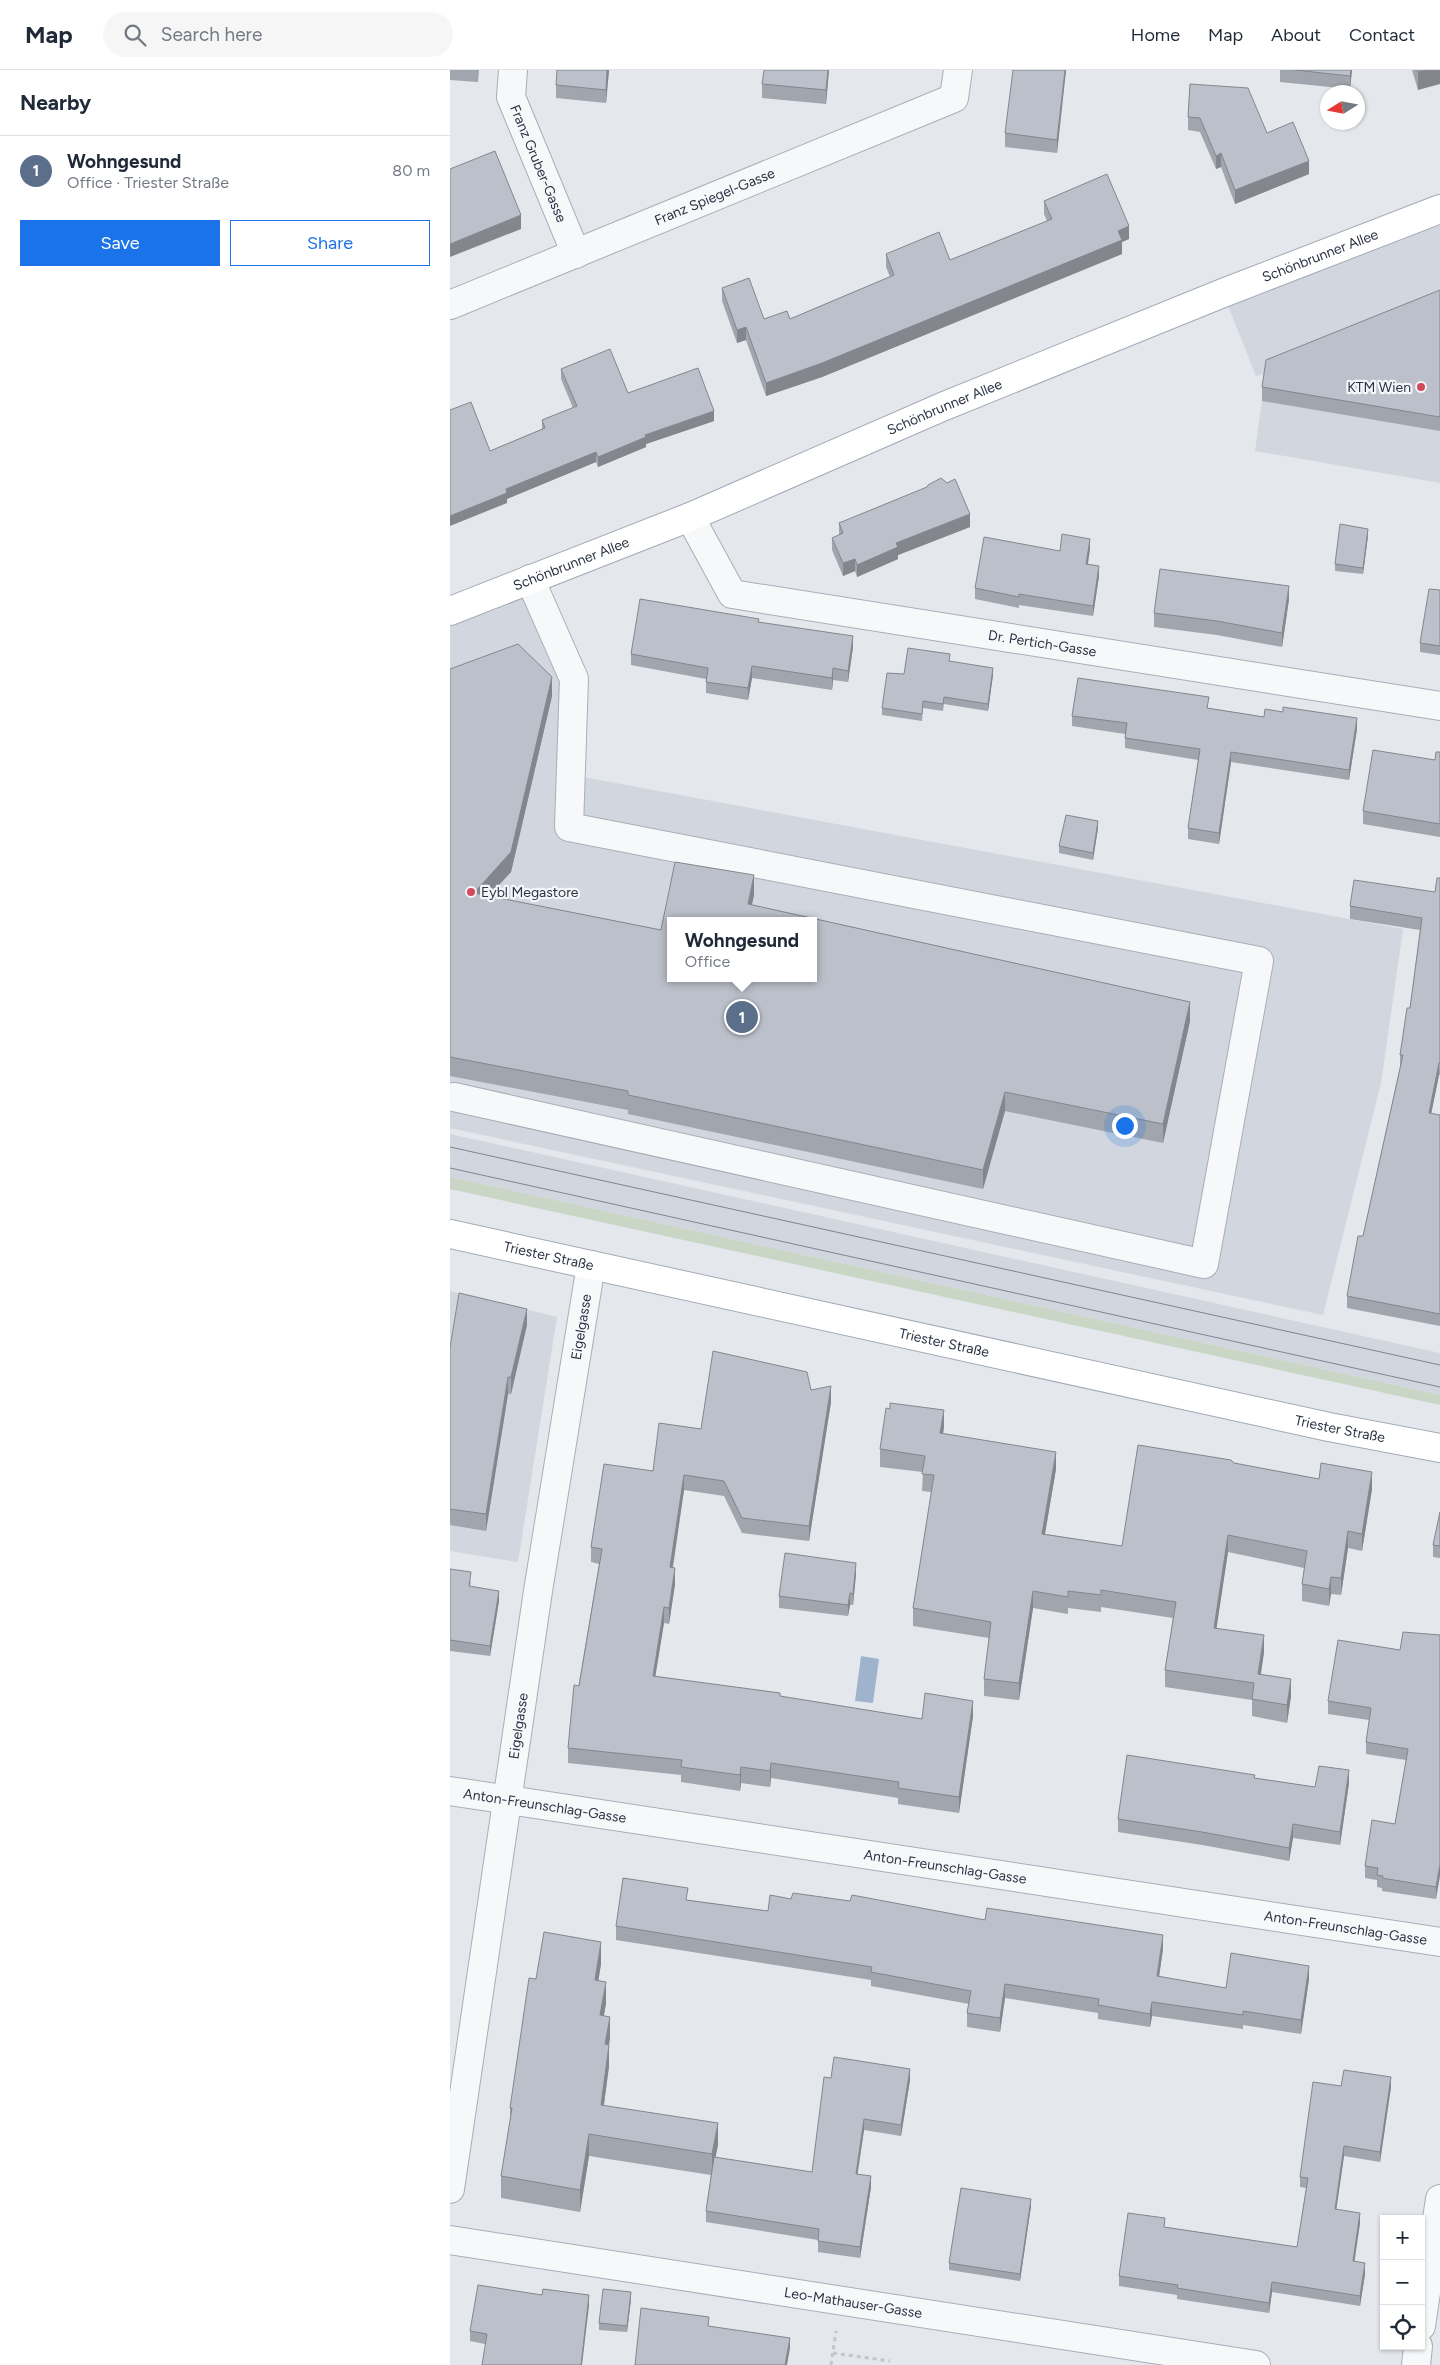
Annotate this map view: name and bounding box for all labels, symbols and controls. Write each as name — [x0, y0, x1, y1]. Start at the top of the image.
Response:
search box — [103, 12, 453, 57]
text: Map — [25, 20, 73, 49]
icon: search — [121, 21, 149, 49]
text: Search here — [161, 23, 262, 46]
text: Home — [1131, 24, 1180, 46]
text: Map — [1208, 24, 1243, 46]
text: About — [1271, 24, 1321, 46]
text: Contact — [1349, 24, 1415, 46]
north arrow — [1320, 85, 1365, 130]
text: Nearby — [20, 90, 91, 115]
street label: Franz Gruber-Gasse — [507, 102, 571, 225]
text: Wohngesund — [67, 150, 181, 173]
text: 1 — [33, 161, 39, 180]
text: 80 m — [392, 161, 430, 180]
street label: Franz Spiegel-Gasse — [652, 164, 778, 229]
text: Office · Triester Straße — [67, 173, 229, 192]
button: Save — [20, 220, 220, 266]
button: Share — [230, 220, 430, 266]
street label: Schönbrunner Allee — [1260, 225, 1381, 286]
street label: Schönbrunner Allee — [884, 375, 1005, 439]
place label: KTM Wien — [1347, 379, 1411, 396]
marker: KTM Wien — [1415, 381, 1427, 393]
street label: Schönbrunner Allee — [511, 533, 632, 594]
street label: Dr. Pertich-Gasse — [987, 626, 1098, 660]
place label: Eybl Megastore — [481, 884, 579, 901]
marker: Eybl Megastore — [465, 886, 477, 898]
popup — [667, 917, 817, 982]
text: Wohngesund — [685, 929, 799, 952]
text: Office — [685, 952, 730, 971]
pin: 1 — [726, 998, 758, 1036]
your location — [1112, 1113, 1138, 1139]
street label: Triester Straße — [502, 1238, 596, 1274]
street label: Eigelgasse — [567, 1292, 595, 1361]
street label: Triester Straße — [898, 1324, 991, 1361]
street label: Triester Straße — [1293, 1411, 1387, 1446]
street label: Eigelgasse — [505, 1691, 531, 1760]
street label: Anton-Freunschlag-Gasse — [462, 1785, 628, 1826]
street label: Anton-Freunschlag-Gasse — [863, 1846, 1028, 1887]
street label: Anton-Freunschlag-Gasse — [1263, 1907, 1429, 1948]
map controls — [1380, 2215, 1425, 2350]
button: + — [1380, 2215, 1425, 2260]
button: − — [1380, 2260, 1425, 2305]
street label: Leo-Mathauser-Gasse — [783, 2283, 924, 2322]
button: locate — [1380, 2305, 1425, 2350]

